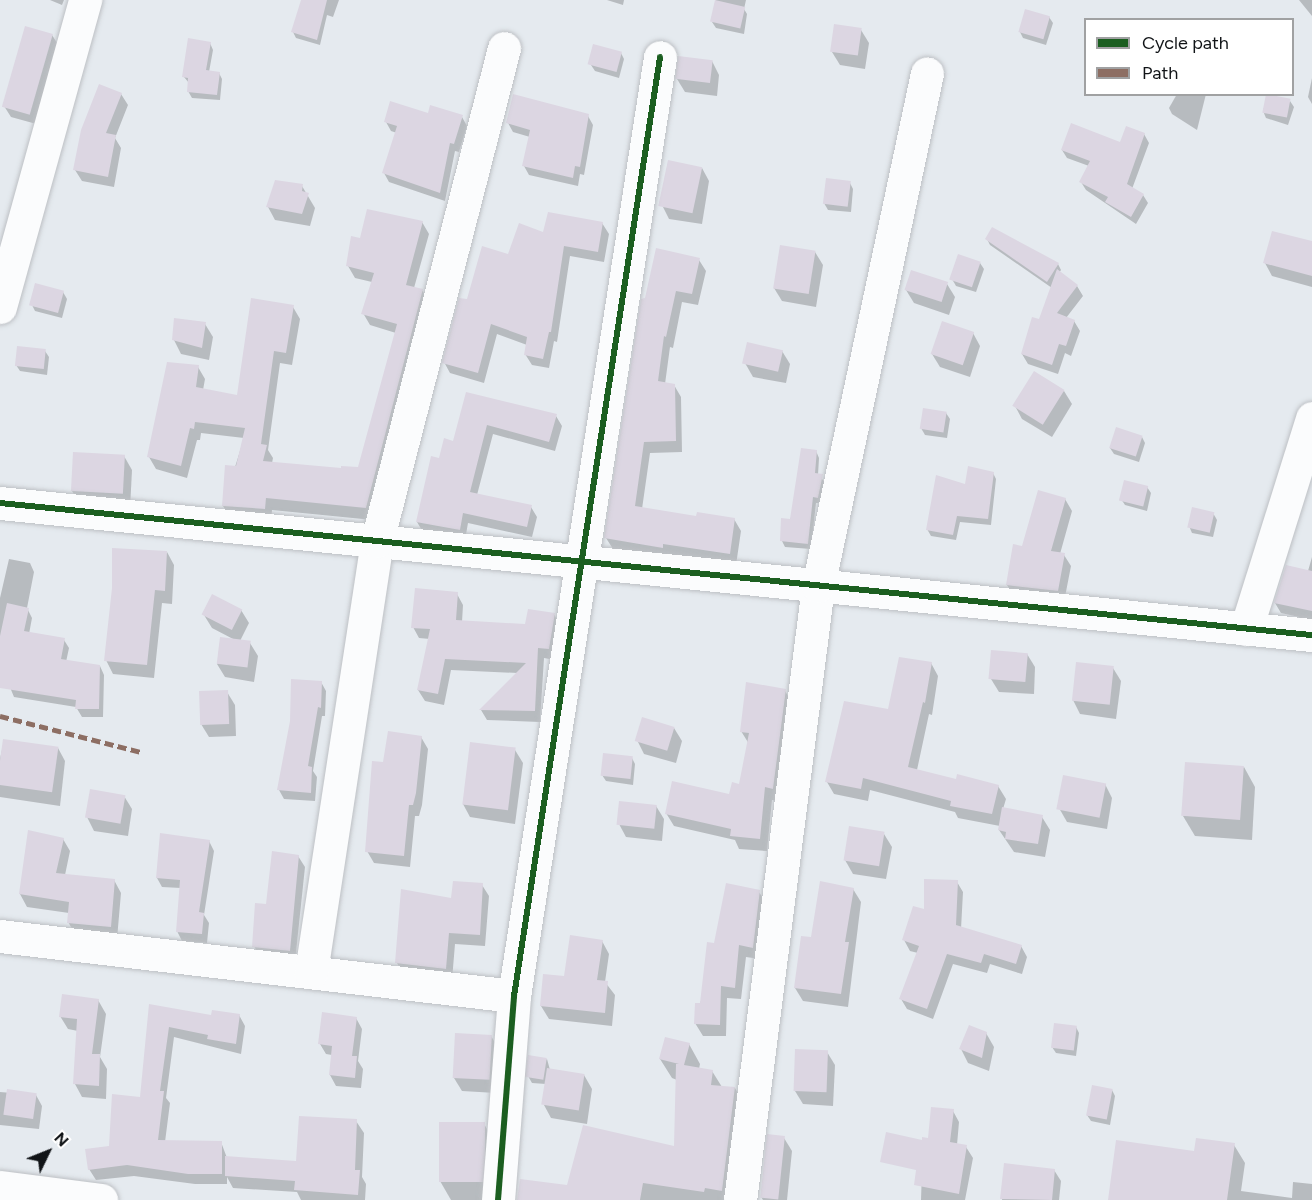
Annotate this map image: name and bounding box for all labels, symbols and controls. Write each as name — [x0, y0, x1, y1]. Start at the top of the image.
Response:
legend — [1084, 18, 1294, 96]
text: Cycle path — [1142, 32, 1229, 54]
text: Path — [1142, 62, 1178, 84]
north arrow — [18, 1122, 78, 1182]
text: N — [50, 1128, 73, 1150]

